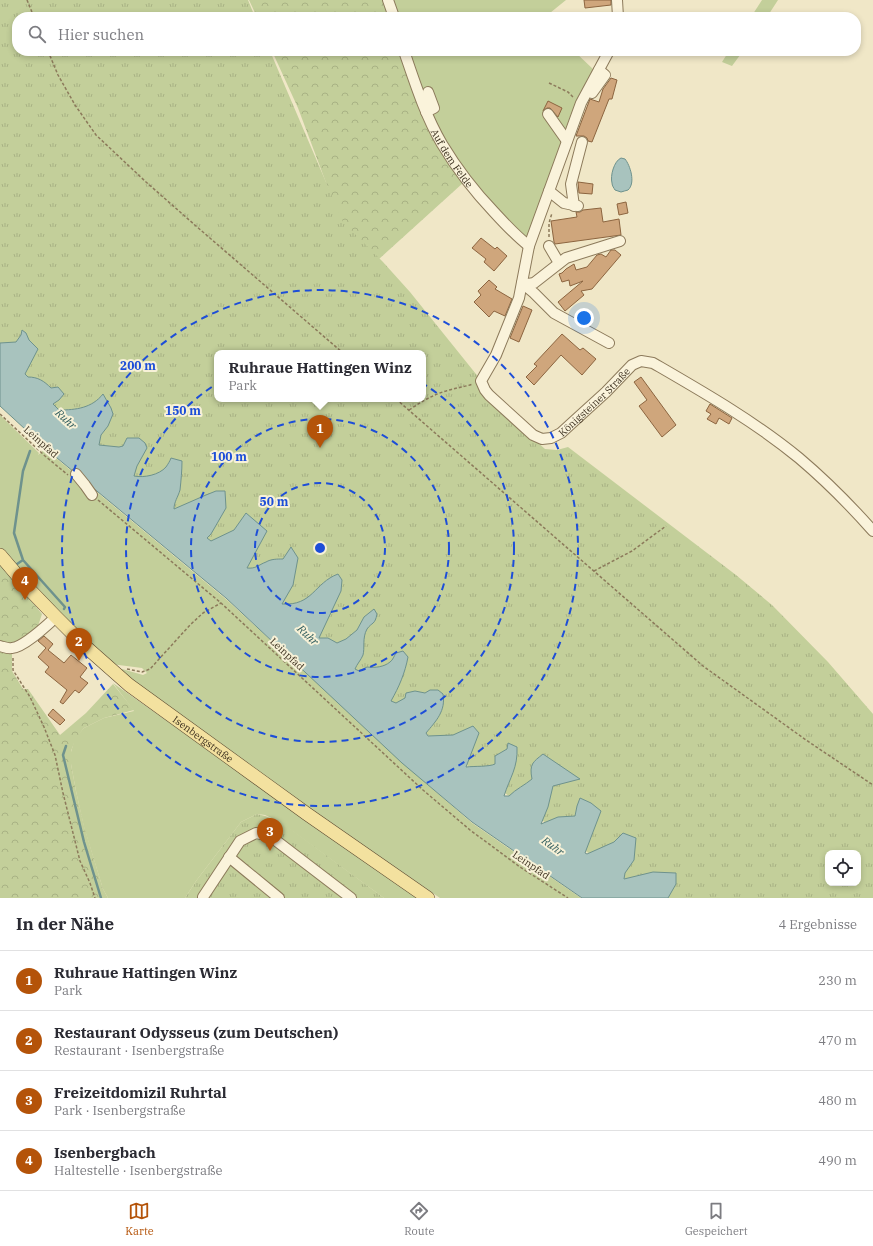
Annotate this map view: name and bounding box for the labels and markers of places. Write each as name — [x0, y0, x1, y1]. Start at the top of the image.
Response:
pin: 1 — [307, 415, 333, 448]
centre of rings — [313, 541, 327, 555]
pin: 4 — [12, 567, 38, 600]
pin: 2 — [66, 628, 92, 661]
pin: 3 — [257, 818, 283, 851]

